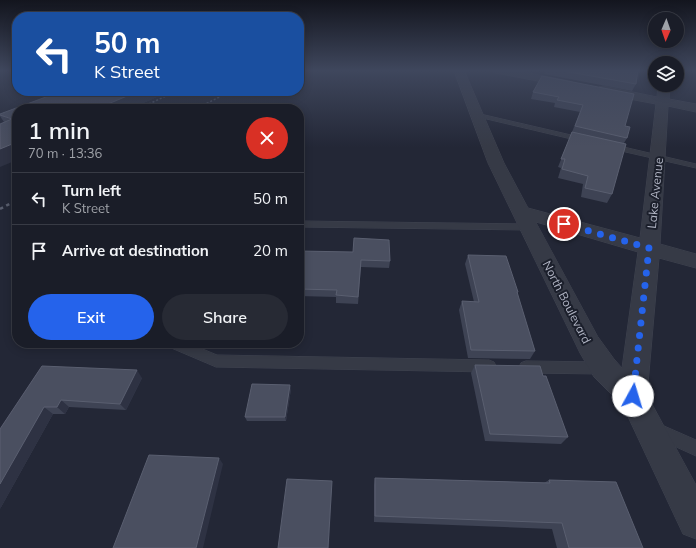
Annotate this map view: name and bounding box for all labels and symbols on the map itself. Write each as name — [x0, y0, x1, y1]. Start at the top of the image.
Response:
north arrow — [648, 12, 684, 48]
street label: Lake Avenue — [644, 157, 666, 229]
pin — [547, 207, 581, 241]
street label: North Boulevard — [540, 258, 594, 346]
position arrow — [612, 375, 654, 417]

